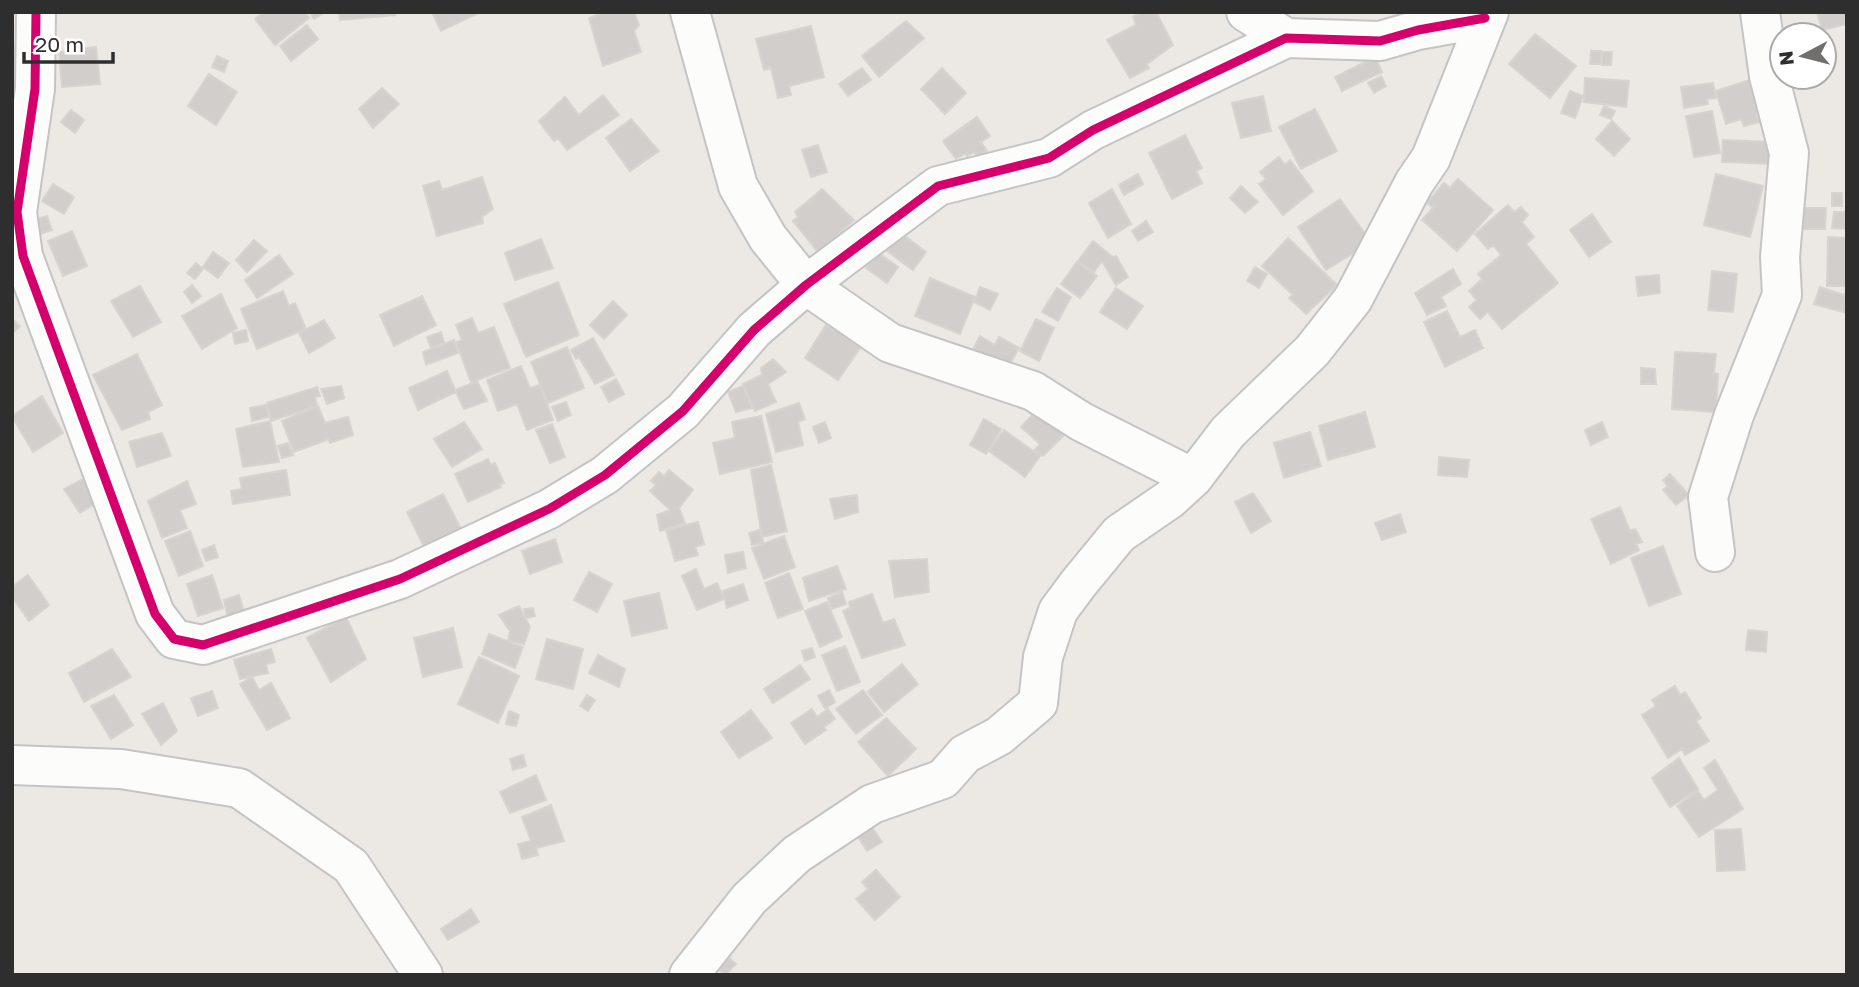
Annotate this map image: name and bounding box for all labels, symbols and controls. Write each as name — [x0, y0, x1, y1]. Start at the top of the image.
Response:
scale bar — [24, 21, 114, 65]
north arrow — [1768, 21, 1838, 91]
text: 20 m — [35, 31, 84, 57]
text: N — [1773, 50, 1798, 67]

